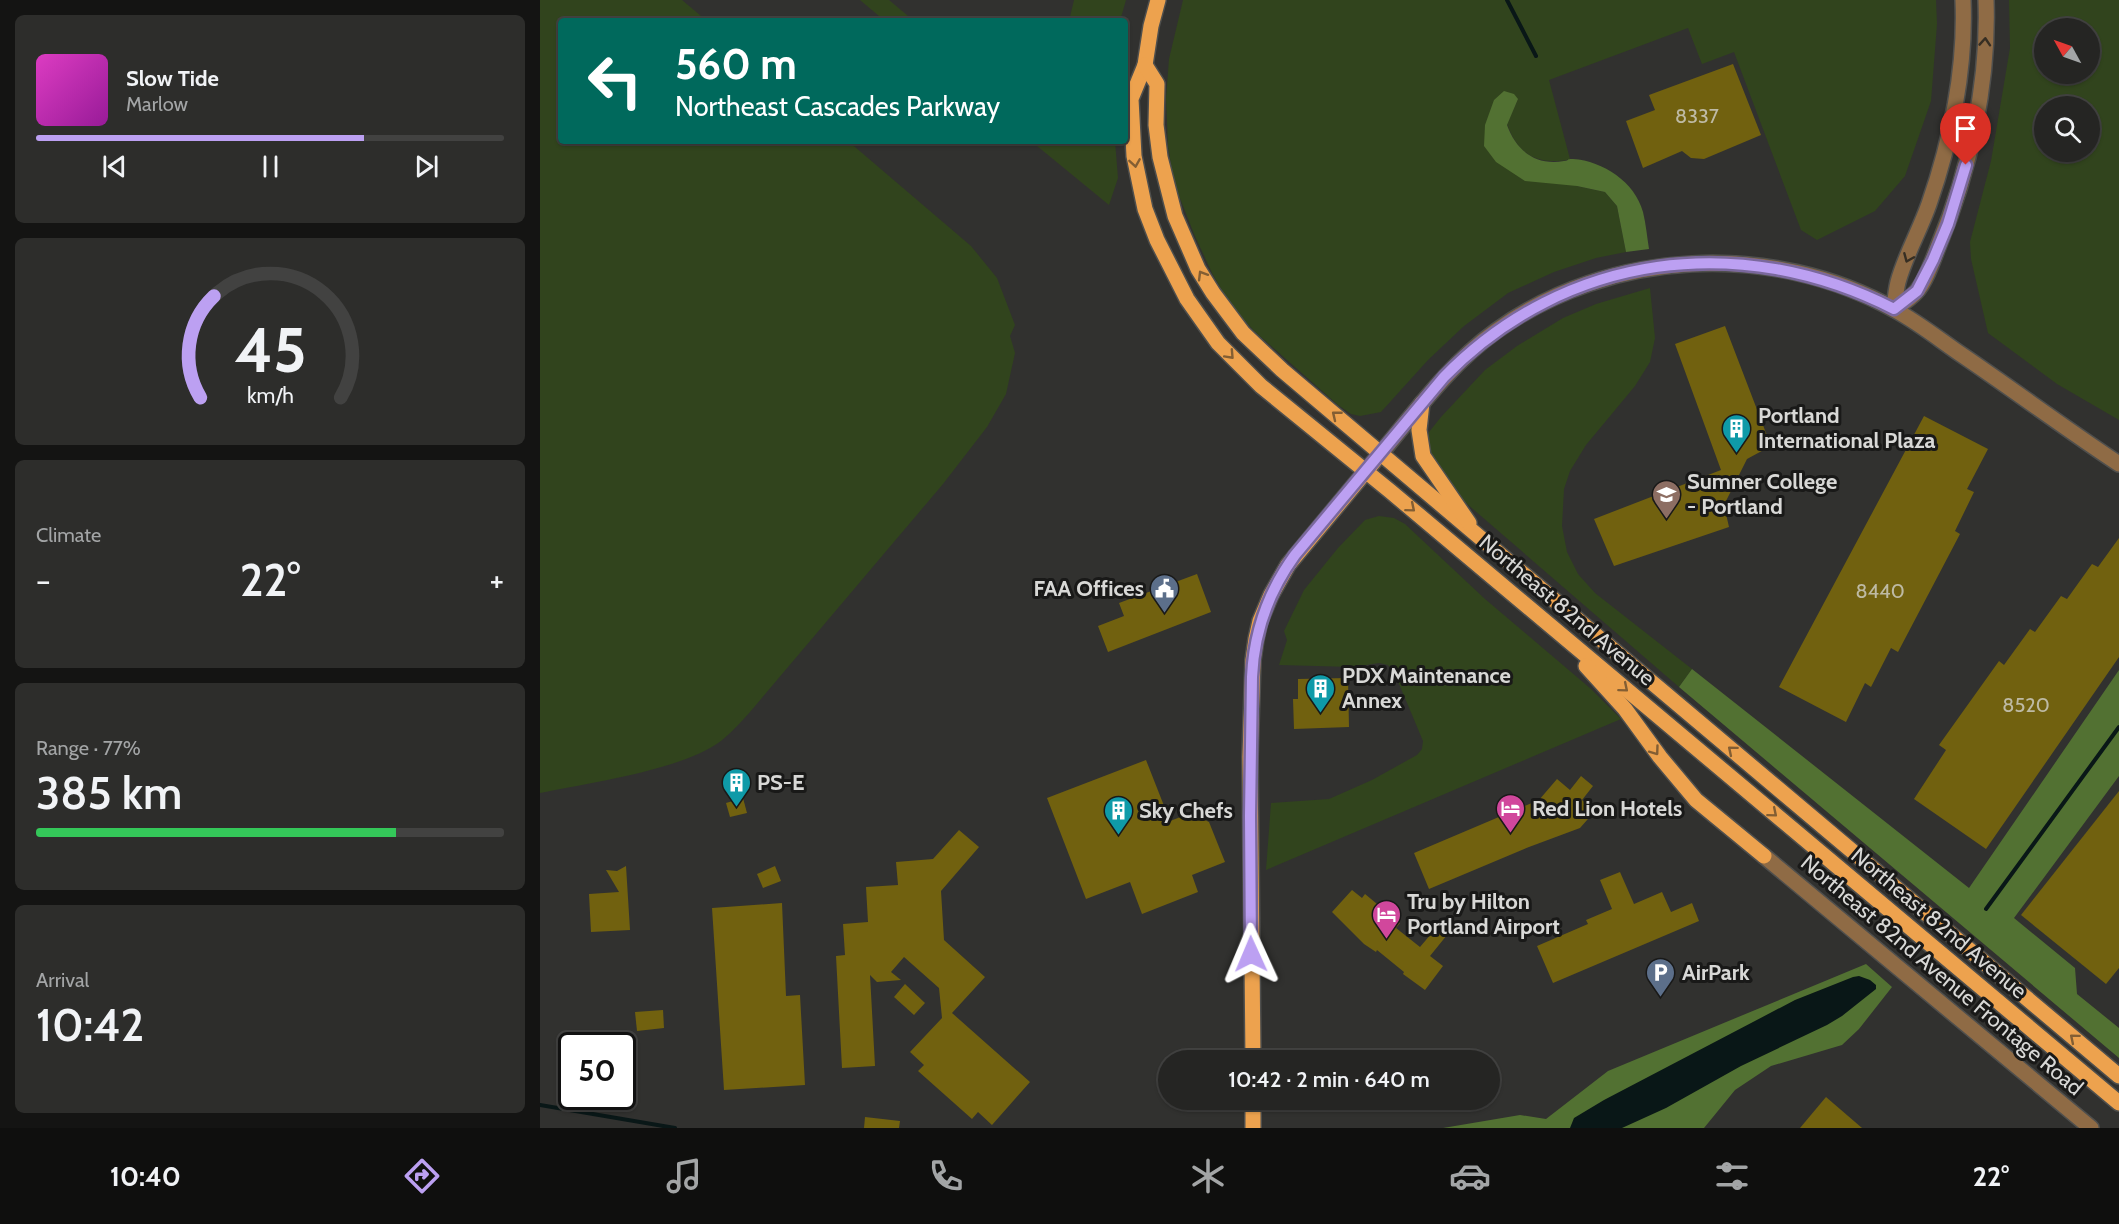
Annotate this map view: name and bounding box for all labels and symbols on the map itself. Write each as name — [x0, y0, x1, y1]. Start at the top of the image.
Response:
north arrow — [2034, 18, 2100, 84]
one-way arrow — [1979, 37, 1992, 46]
pin — [1940, 103, 1991, 165]
house number: 8337 — [1675, 104, 1719, 128]
one-way arrow — [1129, 158, 1141, 168]
one-way arrow — [1904, 251, 1916, 262]
one-way arrow — [1198, 271, 1210, 281]
one-way arrow — [1223, 349, 1234, 359]
place label: Portland International Plaza — [1758, 402, 1935, 454]
one-way arrow — [1332, 411, 1343, 422]
building icon: Portland International Plaza — [1721, 412, 1753, 454]
place label: Sumner College - Portland — [1687, 468, 1837, 520]
school or university icon: Sumner College - Portland — [1650, 478, 1682, 520]
one-way arrow — [1404, 501, 1415, 512]
street label: Northeast 82nd Avenue — [1474, 529, 1660, 691]
public building icon: FAA Offices — [1149, 572, 1181, 614]
place label: FAA Offices — [1033, 575, 1144, 602]
house number: 8440 — [1855, 579, 1905, 603]
place label: PDX Maintenance Annex — [1342, 662, 1511, 714]
building icon: PDX Maintenance Annex — [1305, 672, 1337, 714]
one-way arrow — [1617, 681, 1628, 692]
house number: 8520 — [2002, 693, 2050, 717]
one-way arrow — [1648, 744, 1659, 755]
one-way arrow — [1728, 747, 1739, 758]
building icon: PS-E — [720, 766, 752, 808]
place label: PS-E — [757, 769, 805, 796]
hotel icon: Red Lion Hotels — [1495, 792, 1527, 834]
building icon: Sky Chefs — [1102, 794, 1134, 836]
place label: Red Lion Hotels — [1532, 795, 1682, 822]
place label: Sky Chefs — [1139, 797, 1233, 824]
one-way arrow — [1766, 806, 1777, 817]
street label: Northeast 82nd Avenue — [1846, 842, 2032, 1004]
street label: Northeast 82nd Avenue Frontage Road — [1795, 849, 2089, 1101]
place label: Tru by Hilton Portland Airport — [1407, 888, 1560, 940]
hotel icon: Tru by Hilton Portland Airport — [1370, 898, 1402, 940]
position arrow — [1219, 922, 1283, 986]
parking icon: AirPark — [1645, 956, 1677, 998]
place label: AirPark — [1682, 959, 1750, 986]
speed limit sign: 50 — [558, 1032, 636, 1110]
one-way arrow — [2070, 1034, 2081, 1045]

